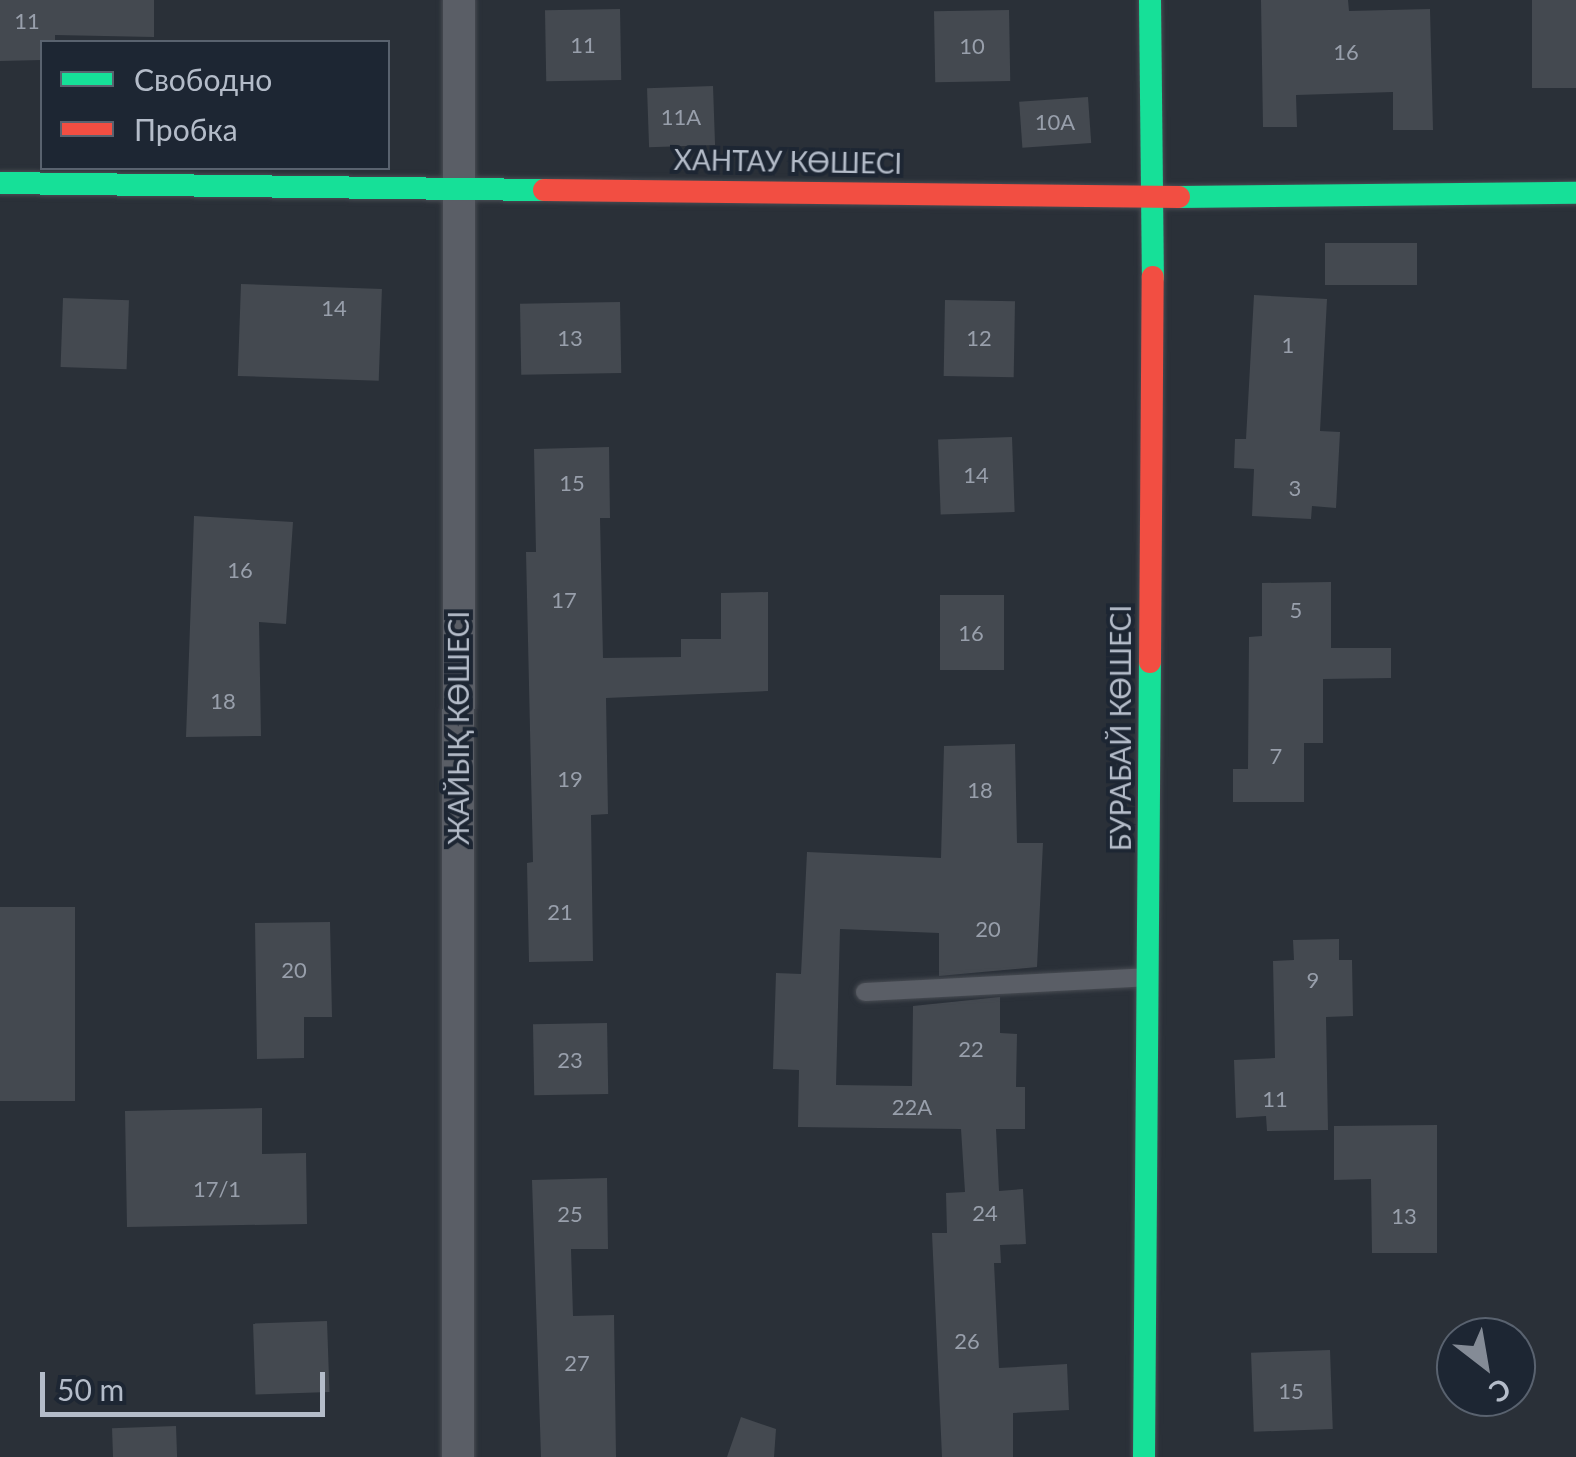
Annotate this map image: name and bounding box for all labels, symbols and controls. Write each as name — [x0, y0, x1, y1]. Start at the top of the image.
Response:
house number: 11 — [14, 8, 40, 34]
house number: 11 — [570, 32, 596, 58]
house number: 10 — [959, 33, 985, 59]
house number: 16 — [1333, 39, 1359, 65]
legend — [40, 40, 390, 170]
text: Свободно — [134, 61, 272, 97]
house number: 11А — [661, 104, 701, 130]
house number: 10А — [1035, 109, 1075, 135]
text: Пробка — [134, 111, 238, 147]
street label: ХАНТАУ КӨШЕСІ — [673, 142, 903, 180]
house number: 14 — [321, 295, 347, 321]
house number: 13 — [557, 325, 583, 351]
house number: 12 — [966, 325, 992, 351]
house number: 1 — [1282, 332, 1294, 358]
house number: 14 — [963, 462, 989, 488]
house number: 15 — [559, 470, 585, 496]
house number: 3 — [1289, 475, 1301, 501]
house number: 16 — [227, 557, 253, 583]
house number: 17 — [551, 587, 577, 613]
house number: 5 — [1290, 597, 1302, 623]
street label: БУРАБАЙ КӨШЕСІ — [1103, 605, 1137, 851]
street label: ЖАЙЫҚ КӨШЕСІ — [441, 611, 475, 845]
house number: 16 — [958, 620, 984, 646]
house number: 18 — [210, 688, 236, 714]
house number: 7 — [1270, 743, 1282, 769]
house number: 19 — [557, 766, 583, 792]
house number: 18 — [967, 777, 993, 803]
house number: 21 — [547, 899, 573, 925]
house number: 20 — [975, 916, 1001, 942]
house number: 20 — [281, 957, 307, 983]
house number: 9 — [1307, 967, 1319, 993]
house number: 22 — [958, 1036, 984, 1062]
house number: 23 — [557, 1047, 583, 1073]
house number: 11 — [1262, 1086, 1288, 1112]
house number: 22А — [892, 1094, 932, 1120]
house number: 17/1 — [193, 1176, 241, 1202]
house number: 24 — [972, 1200, 998, 1226]
house number: 25 — [557, 1201, 583, 1227]
house number: 13 — [1391, 1203, 1417, 1229]
north arrow — [1436, 1317, 1536, 1417]
house number: 26 — [954, 1328, 980, 1354]
house number: 27 — [564, 1350, 590, 1376]
scale bar — [45, 1352, 330, 1414]
text: 50 m — [57, 1371, 124, 1407]
text: С — [1484, 1372, 1517, 1410]
house number: 15 — [1278, 1378, 1304, 1404]

